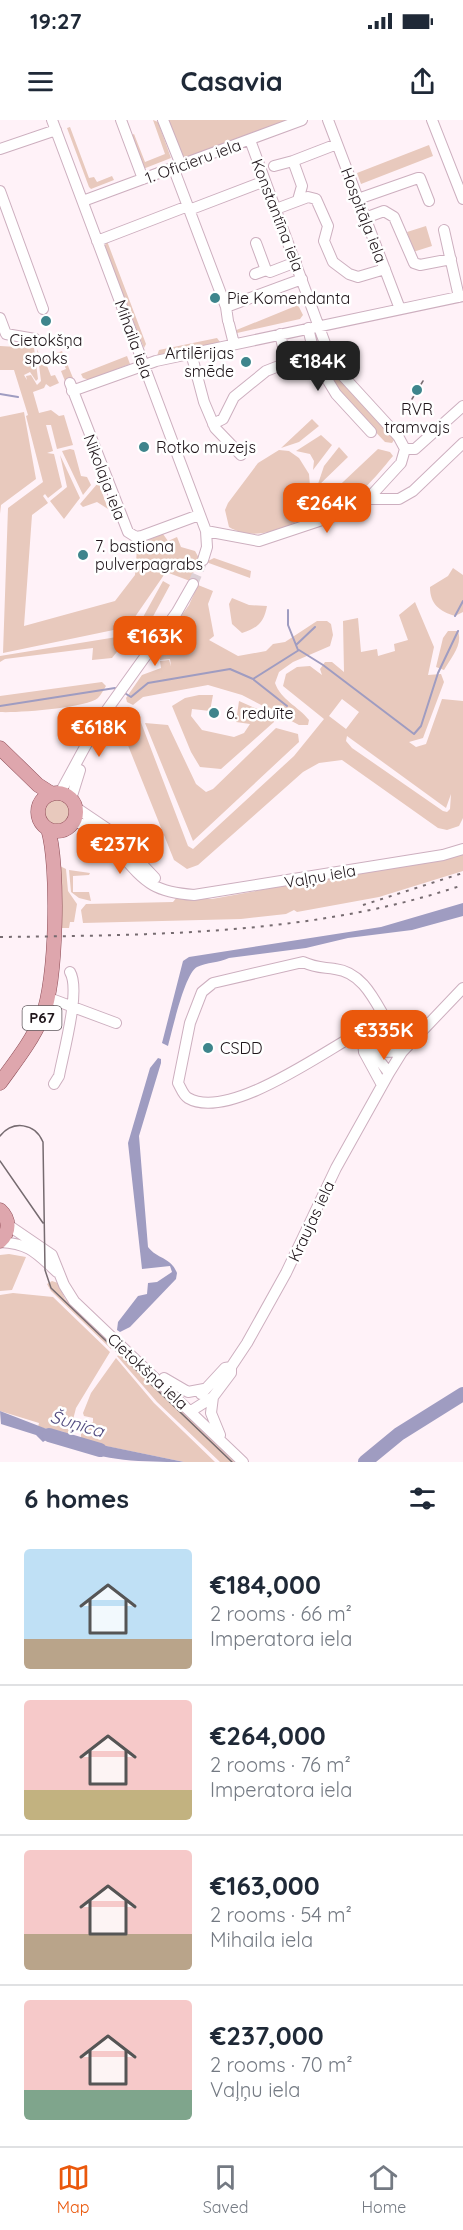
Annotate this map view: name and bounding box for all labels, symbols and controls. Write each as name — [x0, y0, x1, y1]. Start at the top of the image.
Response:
text: 19:27 — [30, 7, 82, 35]
text: Casavia — [180, 64, 283, 98]
icon: menu — [24, 65, 57, 98]
icon: share — [406, 65, 439, 98]
street label: 1. Oficieru iela — [142, 134, 244, 188]
street label: Konstantīna iela — [247, 156, 309, 274]
street label: Hospitāļa iela — [337, 164, 391, 266]
place label: Pie Komendanta — [227, 288, 350, 308]
marker: Pie Komendanta — [208, 291, 222, 305]
street label: Mihaila iela — [111, 297, 157, 381]
marker: Cietokšņa spoks — [39, 314, 53, 328]
place label: Cietokšņa spoks — [10, 330, 82, 368]
pin: €184K — [276, 341, 360, 392]
place label: Artilērijas smēde — [165, 343, 234, 381]
text: €184K — [290, 348, 346, 373]
marker: Artilērijas smēde — [239, 355, 253, 369]
marker: RVR tramvajs — [410, 383, 424, 397]
place label: RVR tramvajs — [384, 399, 450, 437]
street label: Nikolaja iela — [79, 431, 131, 523]
place label: Rotko muzejs — [156, 437, 256, 457]
marker: Rotko muzejs — [137, 440, 151, 454]
pin: €264K — [285, 483, 369, 534]
text: €264K — [297, 490, 357, 515]
place label: 7. bastiona pulverpagrabs — [95, 536, 203, 574]
marker: 7. bastiona pulverpagrabs — [76, 548, 90, 562]
pin: €163K — [113, 616, 197, 667]
text: €163K — [127, 623, 183, 648]
place label: 6. reduīte — [226, 703, 294, 723]
marker: 6. reduīte — [207, 706, 221, 720]
pin: €618K — [57, 707, 141, 758]
text: €618K — [71, 714, 127, 739]
pin: €237K — [78, 824, 162, 875]
text: €237K — [91, 831, 149, 856]
street label: Vaļņu iela — [283, 860, 357, 892]
road number: P67 — [22, 1006, 62, 1030]
pin: €335K — [342, 1010, 426, 1061]
text: €335K — [355, 1017, 413, 1042]
place label: CSDD — [220, 1038, 262, 1058]
marker: CSDD — [201, 1041, 215, 1055]
street label: Kraujas iela — [284, 1177, 338, 1265]
street label: Cietokšņa iela — [103, 1329, 193, 1413]
water label: Šuņica — [48, 1405, 108, 1443]
text: 6 homes — [24, 1482, 129, 1515]
icon: filters — [406, 1482, 439, 1515]
text: €184,000 — [210, 1568, 321, 1601]
icon: home — [72, 1573, 144, 1645]
text: 2 rooms · 66 m² — [210, 1601, 352, 1626]
text: Imperatora iela — [210, 1626, 352, 1651]
text: €264,000 — [210, 1719, 326, 1752]
icon: home — [72, 1724, 144, 1796]
text: 2 rooms · 76 m² — [210, 1752, 351, 1777]
text: Imperatora iela — [210, 1777, 352, 1802]
text: €163,000 — [210, 1869, 320, 1902]
icon: home — [72, 1874, 144, 1946]
text: 2 rooms · 54 m² — [210, 1902, 352, 1927]
text: Mihaila iela — [210, 1927, 313, 1952]
text: €237,000 — [210, 2019, 324, 2052]
icon: home — [72, 2024, 144, 2096]
text: 2 rooms · 70 m² — [210, 2052, 353, 2077]
text: Vaļņu iela — [210, 2077, 300, 2102]
tab: Map — [57, 2161, 90, 2217]
tab: Saved — [203, 2161, 248, 2217]
tab: Home — [362, 2161, 406, 2217]

